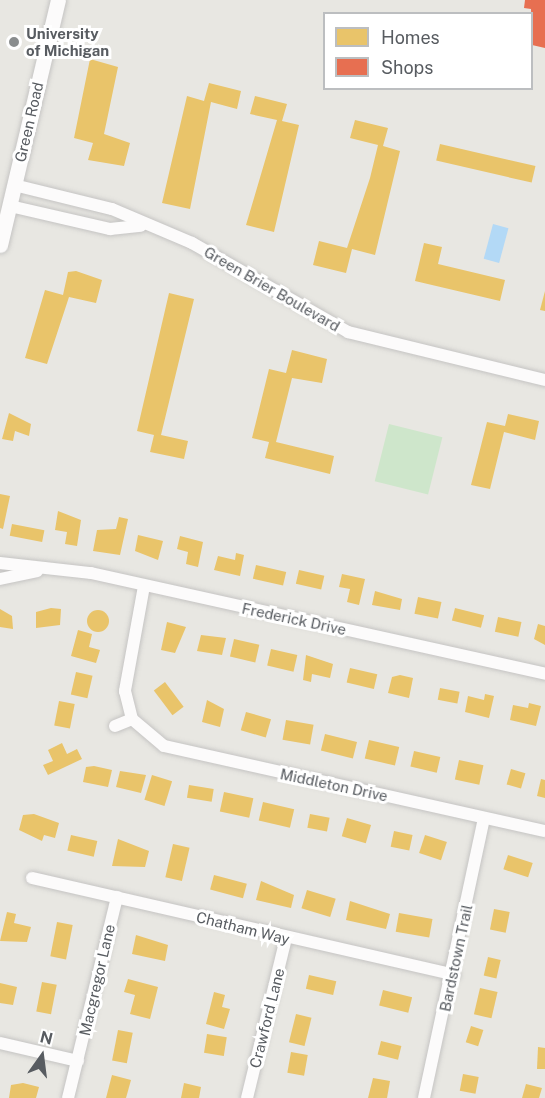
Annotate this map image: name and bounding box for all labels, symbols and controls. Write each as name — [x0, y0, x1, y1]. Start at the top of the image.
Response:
legend — [323, 12, 533, 90]
place label: University of Michigan — [26, 24, 109, 59]
text: Homes — [381, 27, 440, 48]
marker: University of Michigan — [7, 35, 21, 49]
text: Shops — [381, 57, 433, 78]
street label: Green Road — [11, 80, 47, 164]
street label: Green Brier Boulevard — [201, 243, 343, 335]
street label: Frederick Drive — [240, 599, 348, 639]
street label: Middleton Drive — [279, 765, 389, 805]
street label: Bardstown Trail — [436, 903, 476, 1013]
street label: Chatham Way — [194, 908, 292, 948]
street label: Macgregor Lane — [75, 922, 119, 1038]
street label: Crawford Lane — [246, 966, 288, 1070]
north arrow — [12, 1026, 72, 1086]
text: N — [38, 1027, 55, 1049]

